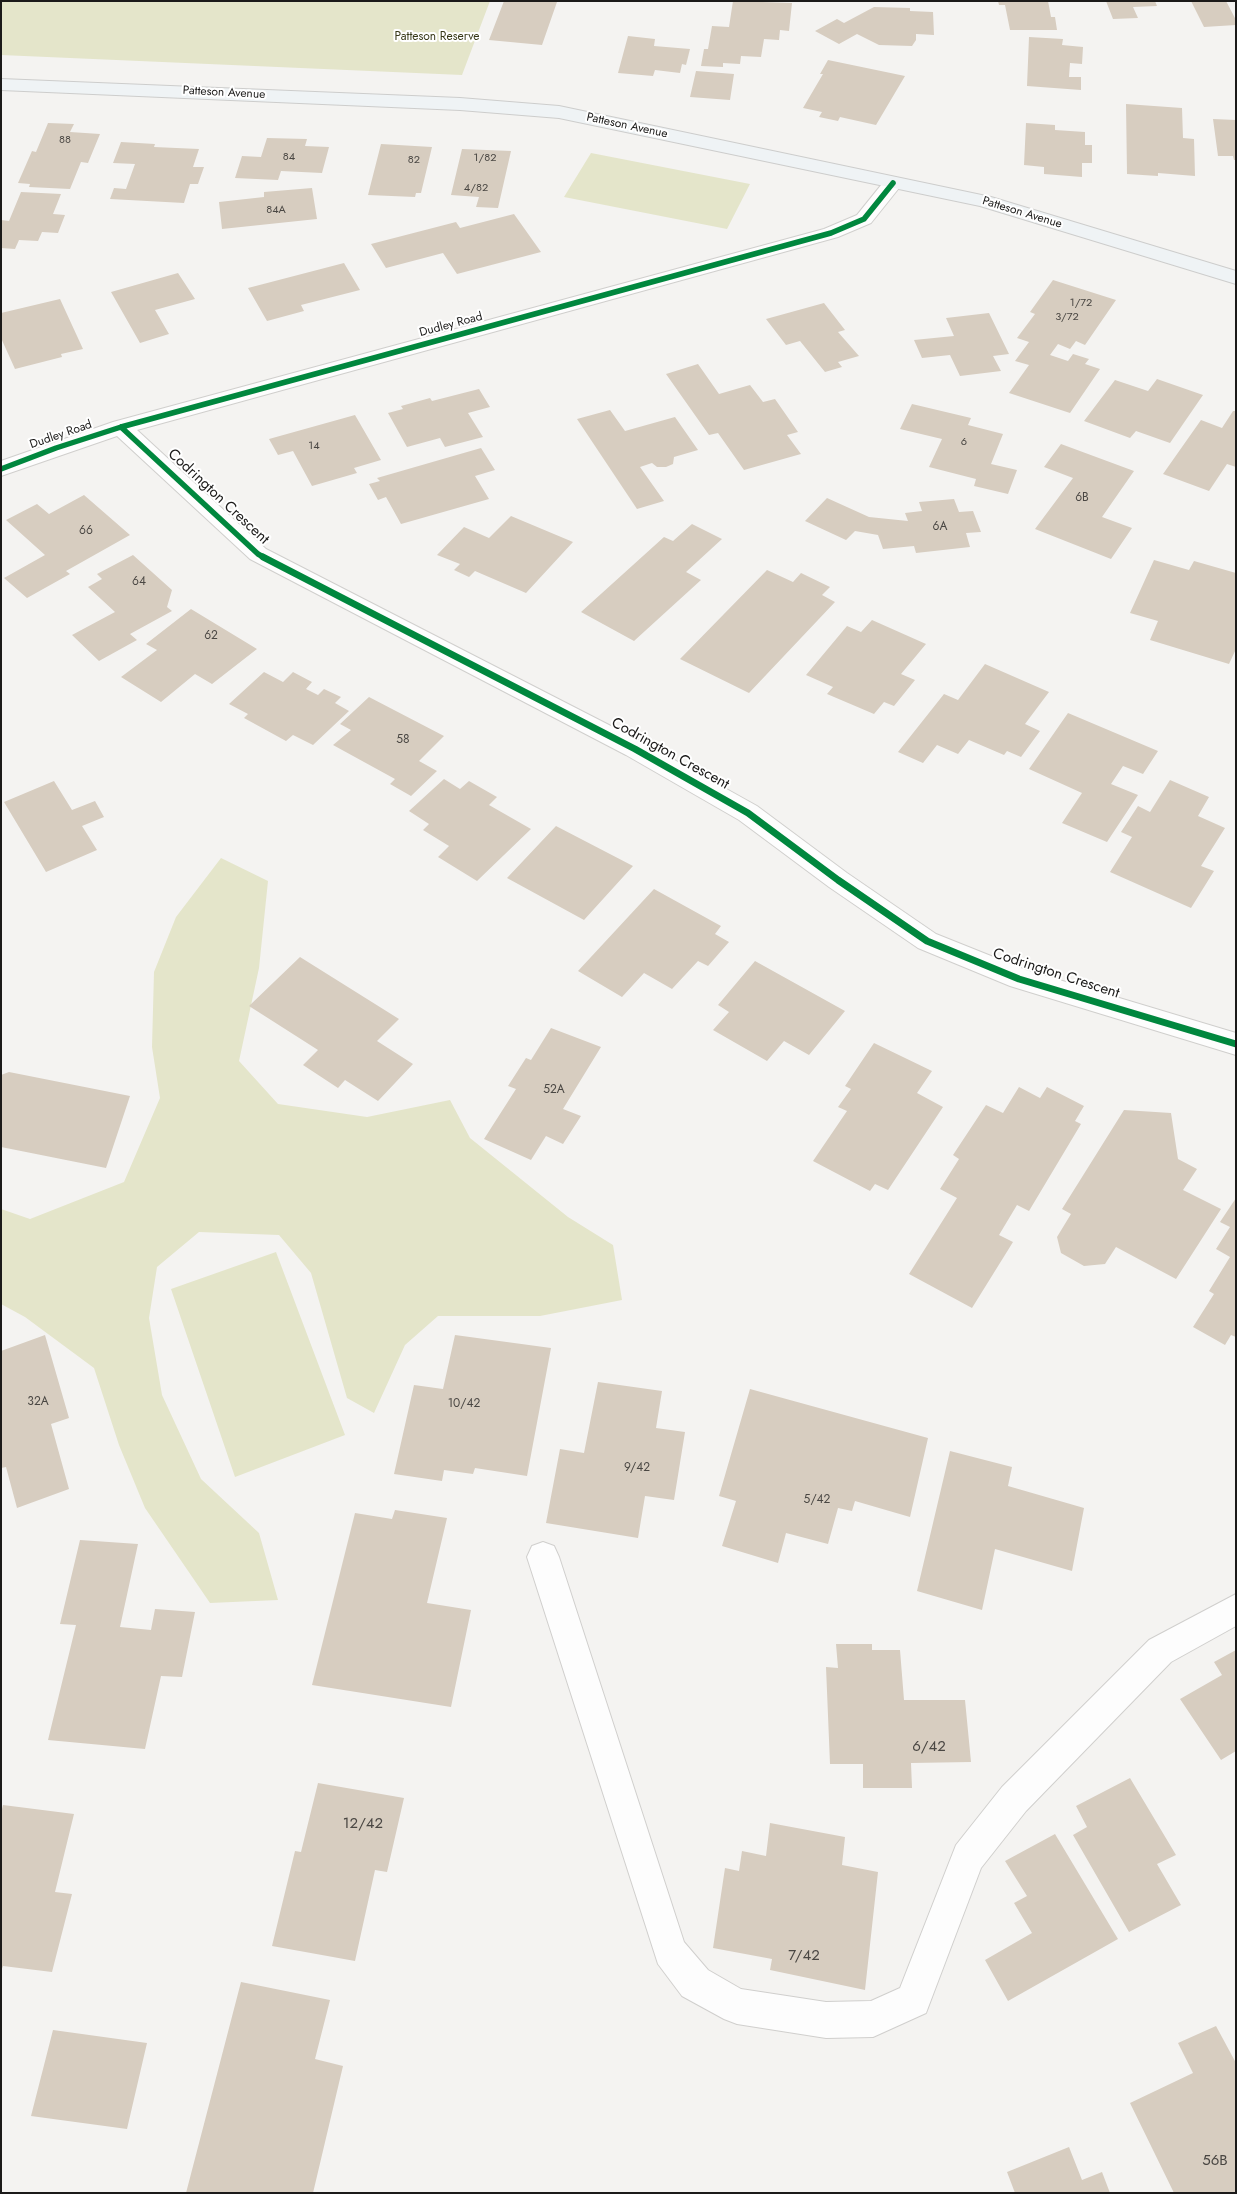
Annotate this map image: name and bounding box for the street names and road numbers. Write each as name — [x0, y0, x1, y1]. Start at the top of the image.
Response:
street label: Patteson Avenue — [182, 84, 266, 102]
street label: Patteson Avenue — [585, 110, 669, 142]
street label: Patteson Avenue — [980, 194, 1064, 232]
street label: Dudley Road — [418, 310, 484, 340]
street label: Dudley Road — [28, 418, 94, 452]
street label: Codrington Crescent — [164, 445, 272, 549]
street label: Codrington Crescent — [608, 714, 732, 794]
street label: Codrington Crescent — [990, 945, 1122, 1003]

